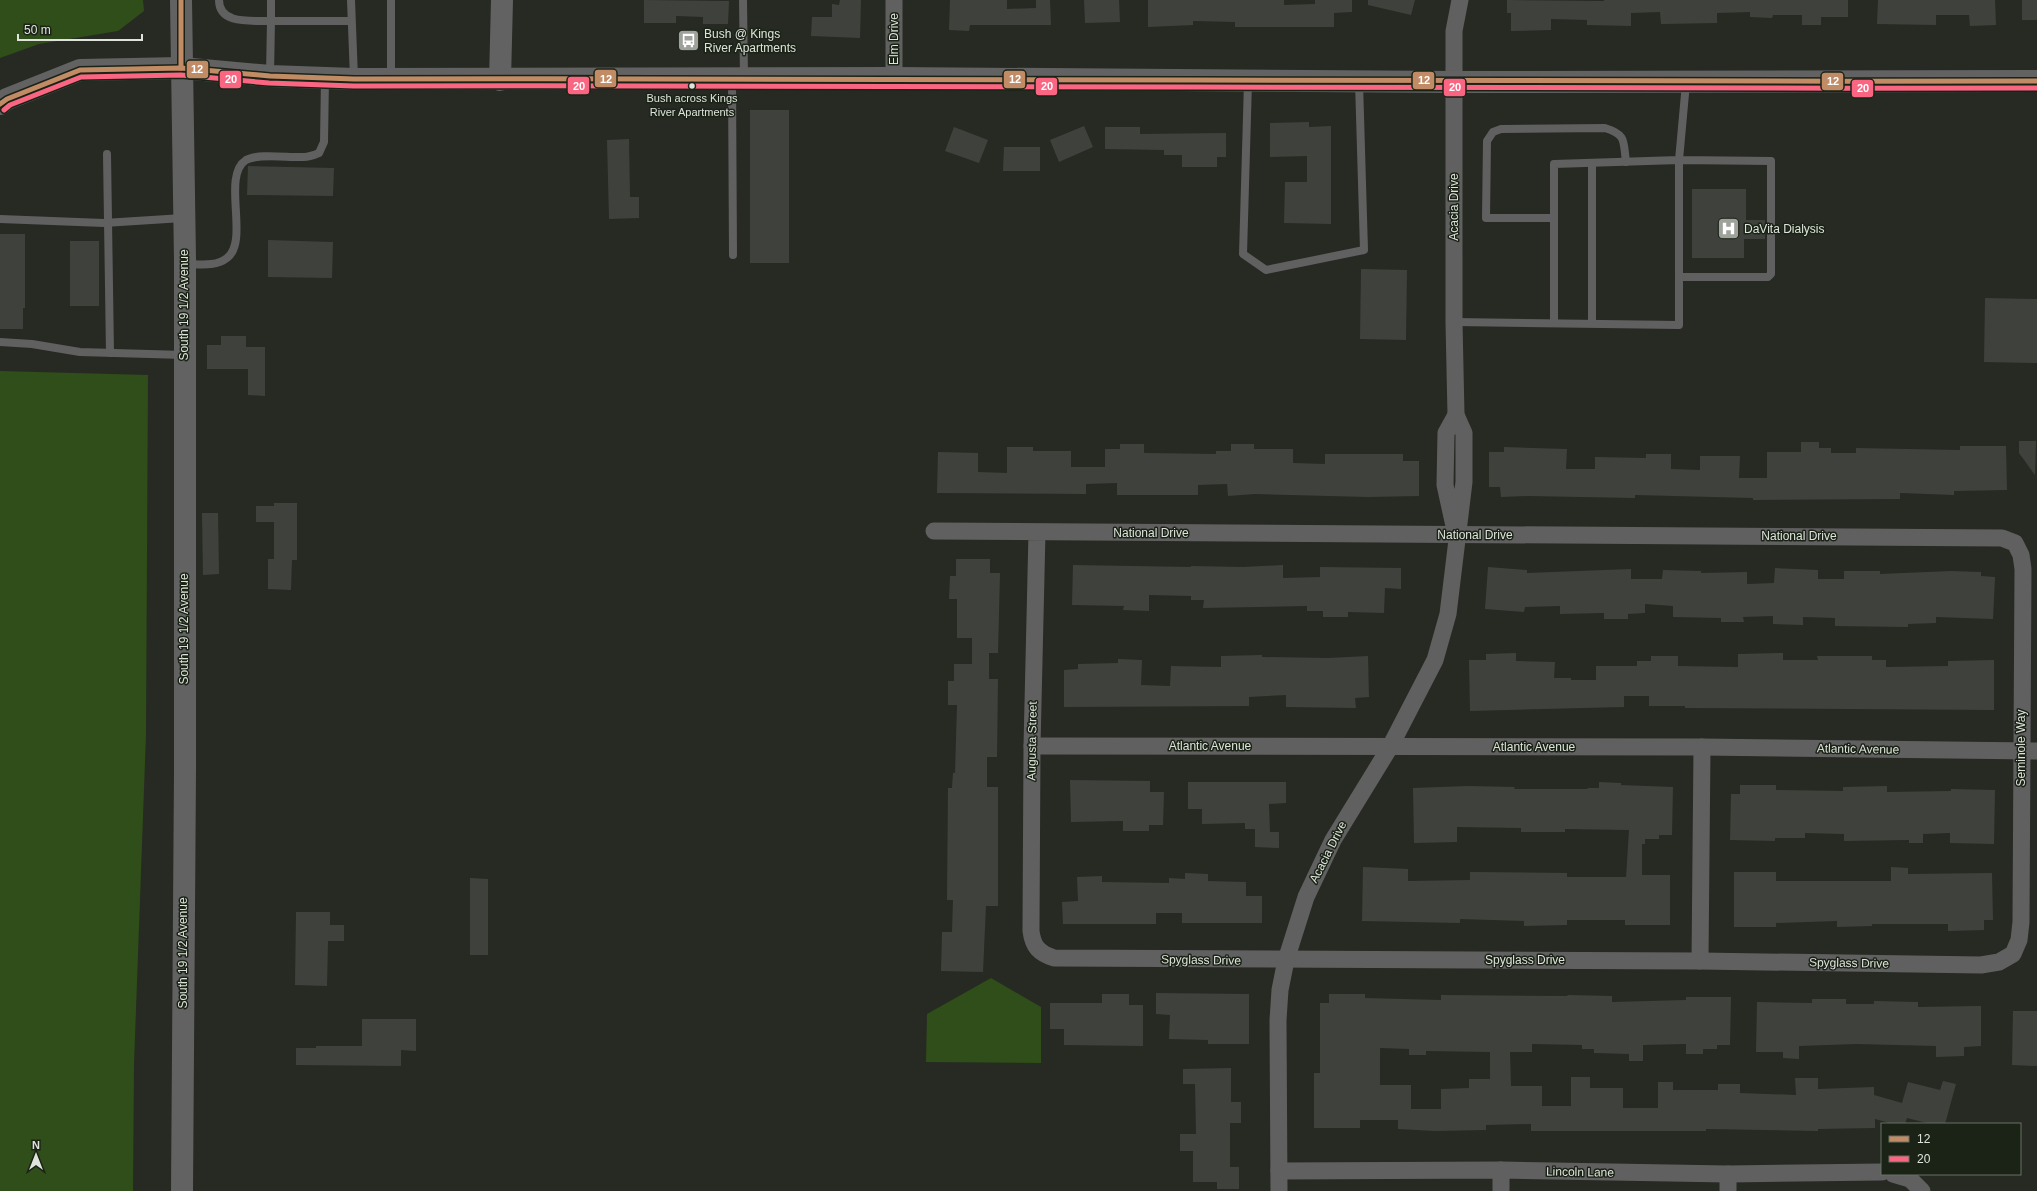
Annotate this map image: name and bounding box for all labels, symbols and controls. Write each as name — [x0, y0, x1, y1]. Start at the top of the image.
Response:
street label: Elm Drive — [887, 13, 901, 65]
scale bar — [18, 16, 142, 42]
text: 50 m — [24, 23, 51, 37]
place label: Bush @ Kings River Apartments — [704, 27, 796, 55]
bus stop icon: Bush @ Kings River Apartments — [675, 28, 701, 54]
line badge: 12 — [186, 60, 209, 79]
text: 12 — [191, 63, 203, 75]
line badge: 12 — [594, 69, 617, 88]
line badge: 20 — [219, 70, 242, 89]
line badge: 12 — [1003, 70, 1026, 89]
line badge: 12 — [1412, 71, 1435, 90]
line badge: 12 — [1821, 72, 1844, 91]
text: 20 — [225, 73, 237, 85]
text: 12 — [600, 73, 612, 85]
text: 12 — [1009, 73, 1021, 85]
text: 12 — [1418, 74, 1430, 86]
text: 12 — [1827, 75, 1839, 87]
line badge: 20 — [567, 76, 590, 95]
line badge: 20 — [1035, 77, 1058, 96]
line badge: 20 — [1443, 78, 1466, 97]
line badge: 20 — [1851, 79, 1874, 98]
text: 20 — [573, 80, 585, 92]
text: 20 — [1041, 80, 1053, 92]
marker: Bush across Kings River Apartments — [687, 81, 697, 91]
text: 20 — [1449, 81, 1461, 93]
text: 20 — [1857, 82, 1869, 94]
place label: Bush across Kings River Apartments — [646, 92, 738, 118]
street label: Acacia Drive — [1447, 173, 1461, 241]
hospital icon: DaVita Dialysis — [1715, 216, 1741, 242]
place label: DaVita Dialysis — [1744, 222, 1824, 236]
street label: South 19 1/2 Avenue — [177, 249, 191, 361]
street label: National Drive — [1113, 526, 1189, 540]
street label: National Drive — [1437, 528, 1513, 542]
street label: National Drive — [1761, 529, 1837, 543]
street label: South 19 1/2 Avenue — [177, 573, 191, 685]
street label: Augusta Street — [1024, 701, 1040, 781]
street label: Seminole Way — [2014, 710, 2028, 786]
street label: Atlantic Avenue — [1169, 739, 1252, 753]
street label: Atlantic Avenue — [1493, 740, 1576, 754]
street label: Atlantic Avenue — [1817, 741, 1900, 757]
street label: Acacia Drive — [1306, 819, 1350, 885]
street label: South 19 1/2 Avenue — [176, 897, 190, 1009]
street label: Spyglass Drive — [1161, 952, 1241, 968]
street label: Spyglass Drive — [1485, 953, 1565, 967]
street label: Spyglass Drive — [1809, 955, 1889, 971]
legend — [1881, 1123, 2021, 1175]
text: 12 — [1917, 1132, 1931, 1146]
north arrow — [16, 1135, 56, 1175]
text: N — [32, 1139, 40, 1151]
text: 20 — [1917, 1152, 1931, 1166]
street label: Lincoln Lane — [1546, 1164, 1614, 1180]

